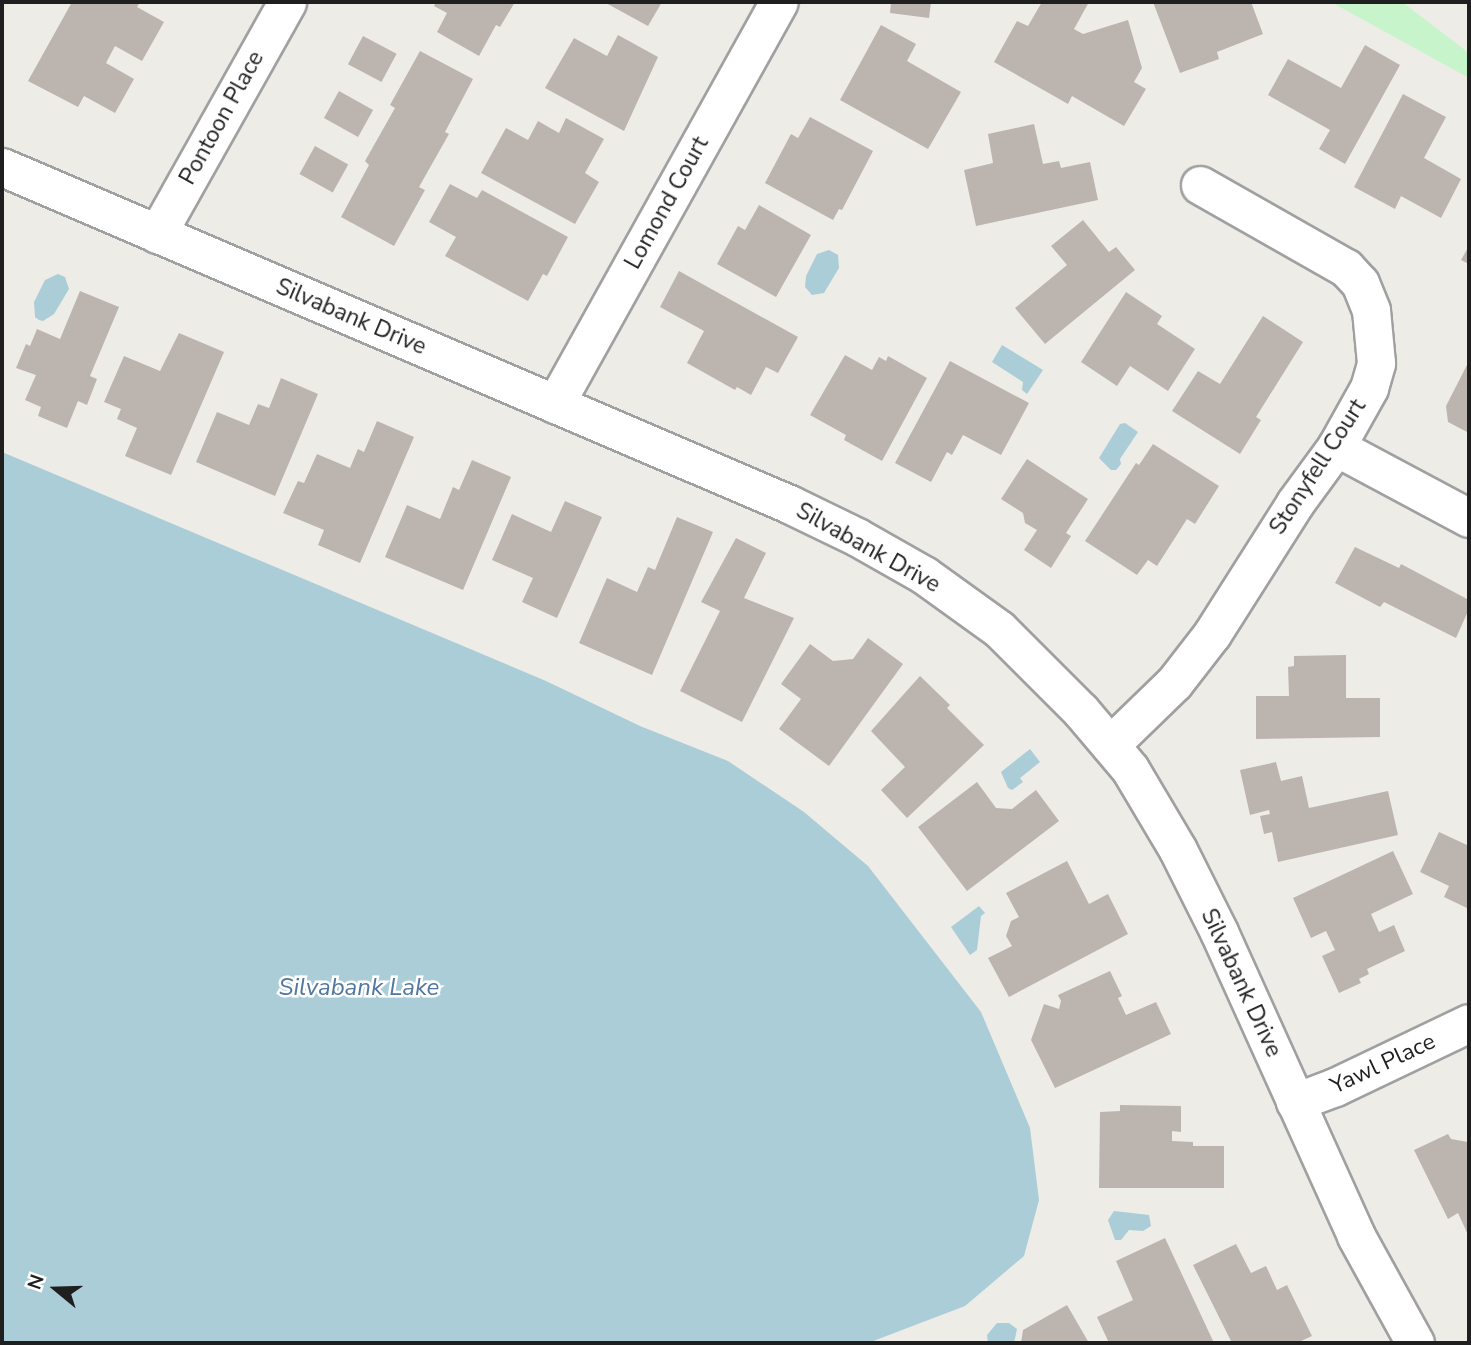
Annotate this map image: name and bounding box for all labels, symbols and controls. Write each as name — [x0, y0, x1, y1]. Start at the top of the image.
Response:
street label: Pontoon Place — [174, 46, 270, 190]
street label: Lomond Court — [619, 132, 715, 274]
street label: Silvabank Drive — [272, 273, 430, 361]
street label: Stonyfell Court — [1264, 394, 1372, 540]
street label: Silvabank Drive — [791, 497, 945, 599]
street label: Silvabank Drive — [1195, 904, 1287, 1062]
water label: Silvabank Lake — [279, 974, 439, 1002]
street label: Yawl Place — [1326, 1028, 1440, 1100]
north arrow — [21, 1254, 91, 1324]
text: N — [22, 1271, 51, 1293]

